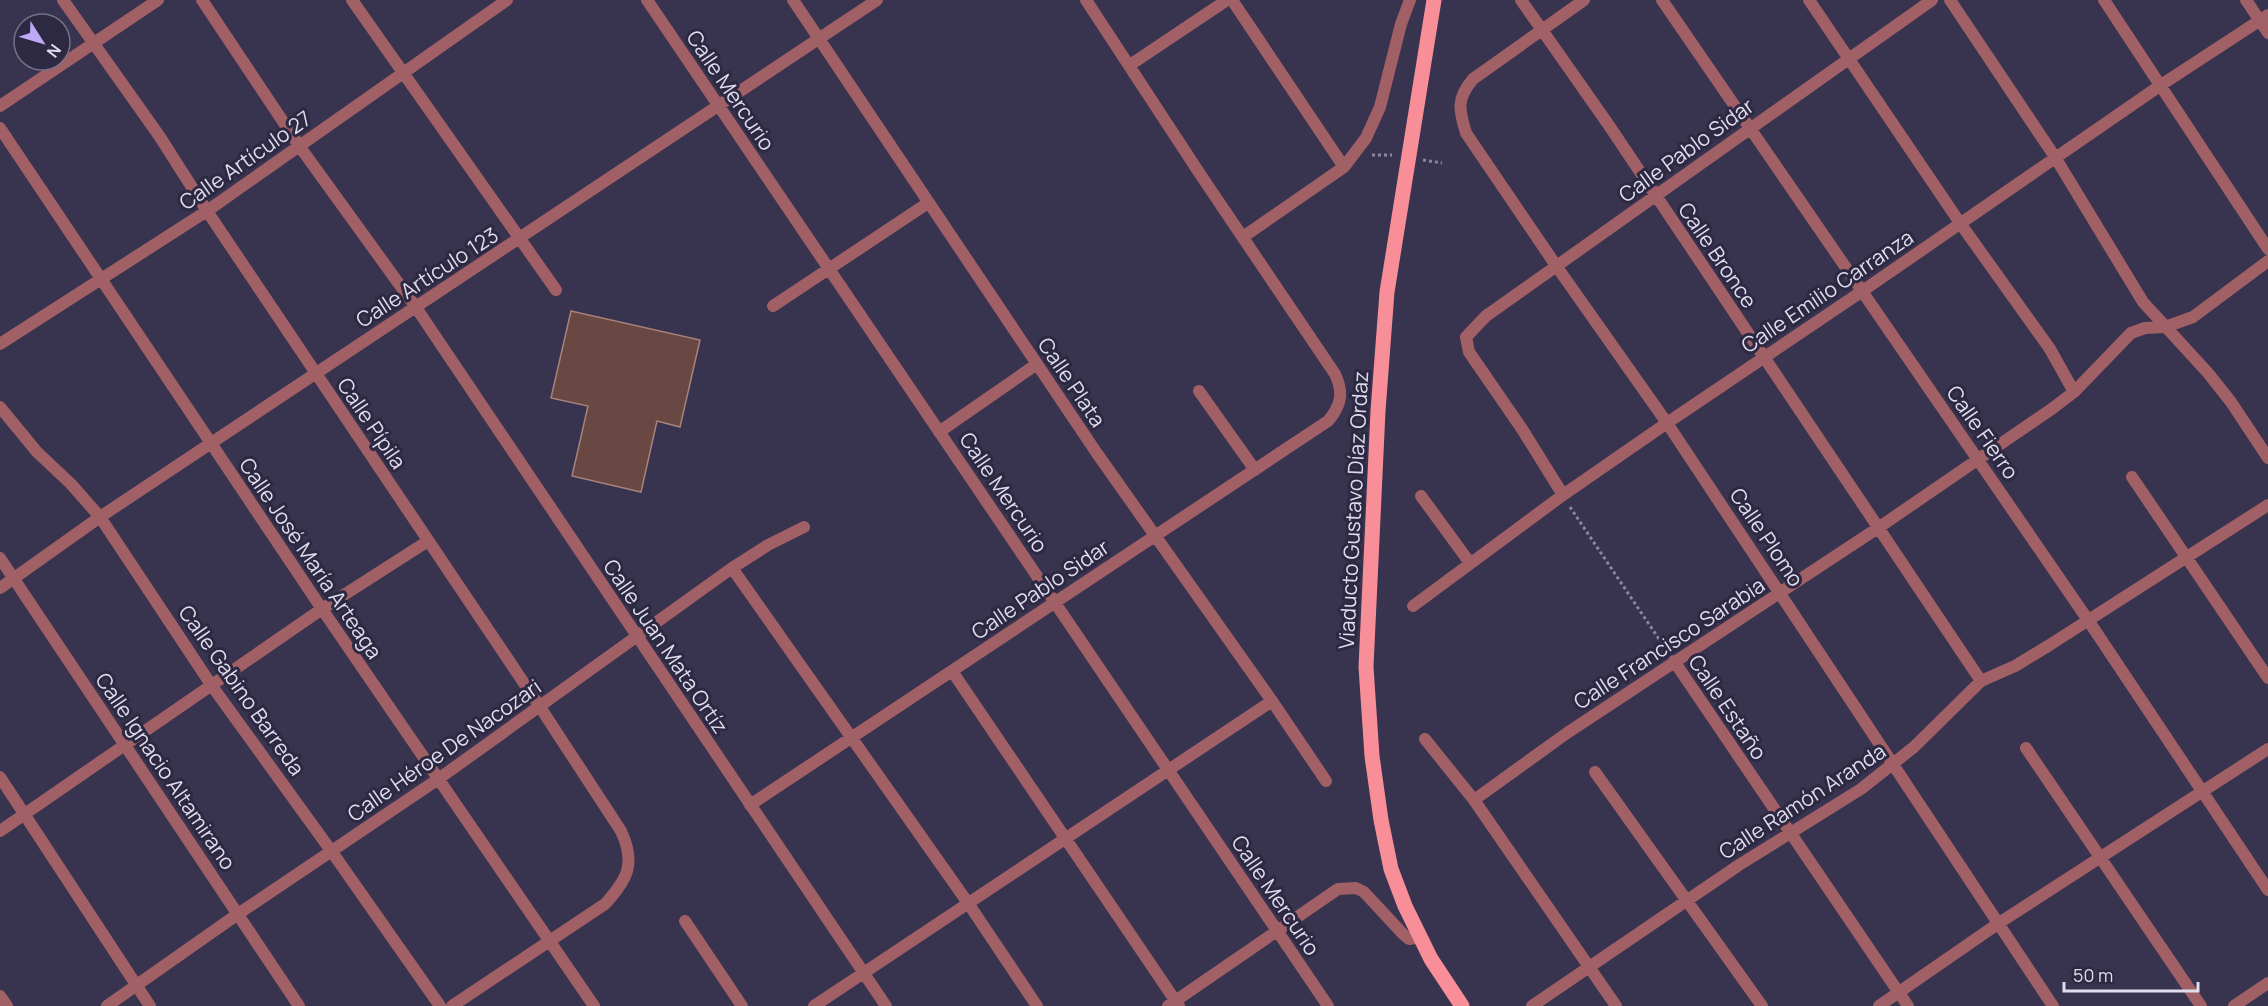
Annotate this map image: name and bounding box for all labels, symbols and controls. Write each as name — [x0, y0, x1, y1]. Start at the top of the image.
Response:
north arrow — [12, 12, 72, 72]
street label: Calle Mercurio — [680, 24, 782, 156]
text: N — [42, 40, 66, 62]
street label: Calle Pablo Sidar — [1613, 91, 1759, 208]
street label: Calle Artículo 27 — [173, 104, 317, 216]
street label: Calle Bronce — [1672, 197, 1764, 313]
street label: Calle Artículo 123 — [350, 220, 504, 334]
street label: Calle Emilio Carranza — [1736, 223, 1918, 359]
street label: Calle Plata — [1032, 332, 1112, 432]
street label: Viaducto Gustavo Díaz Ordaz — [1332, 370, 1374, 650]
street label: Calle Pípila — [331, 372, 413, 474]
street label: Calle Fierro — [1941, 380, 2025, 484]
street label: Calle Mercurio — [953, 426, 1055, 558]
street label: Calle José María Arteaga — [233, 452, 389, 664]
street label: Calle Plomo — [1724, 482, 1810, 592]
street label: Calle Pablo Sidar — [966, 532, 1115, 645]
street label: Calle Juan Mata Ortíz — [597, 553, 735, 739]
street label: Calle Francisco Sarabia — [1568, 571, 1770, 715]
street label: Calle Gabino Barreda — [173, 599, 311, 781]
street label: Calle Estaño — [1683, 649, 1773, 765]
street label: Calle Ignacio Altamirano — [90, 667, 242, 875]
street label: Calle Héroe De Nacozari — [342, 672, 546, 828]
street label: Calle Ramón Aranda — [1713, 737, 1891, 865]
street label: Calle Mercurio — [1225, 829, 1327, 961]
scale bar — [2064, 955, 2198, 993]
text: 50 m — [2073, 963, 2113, 987]

